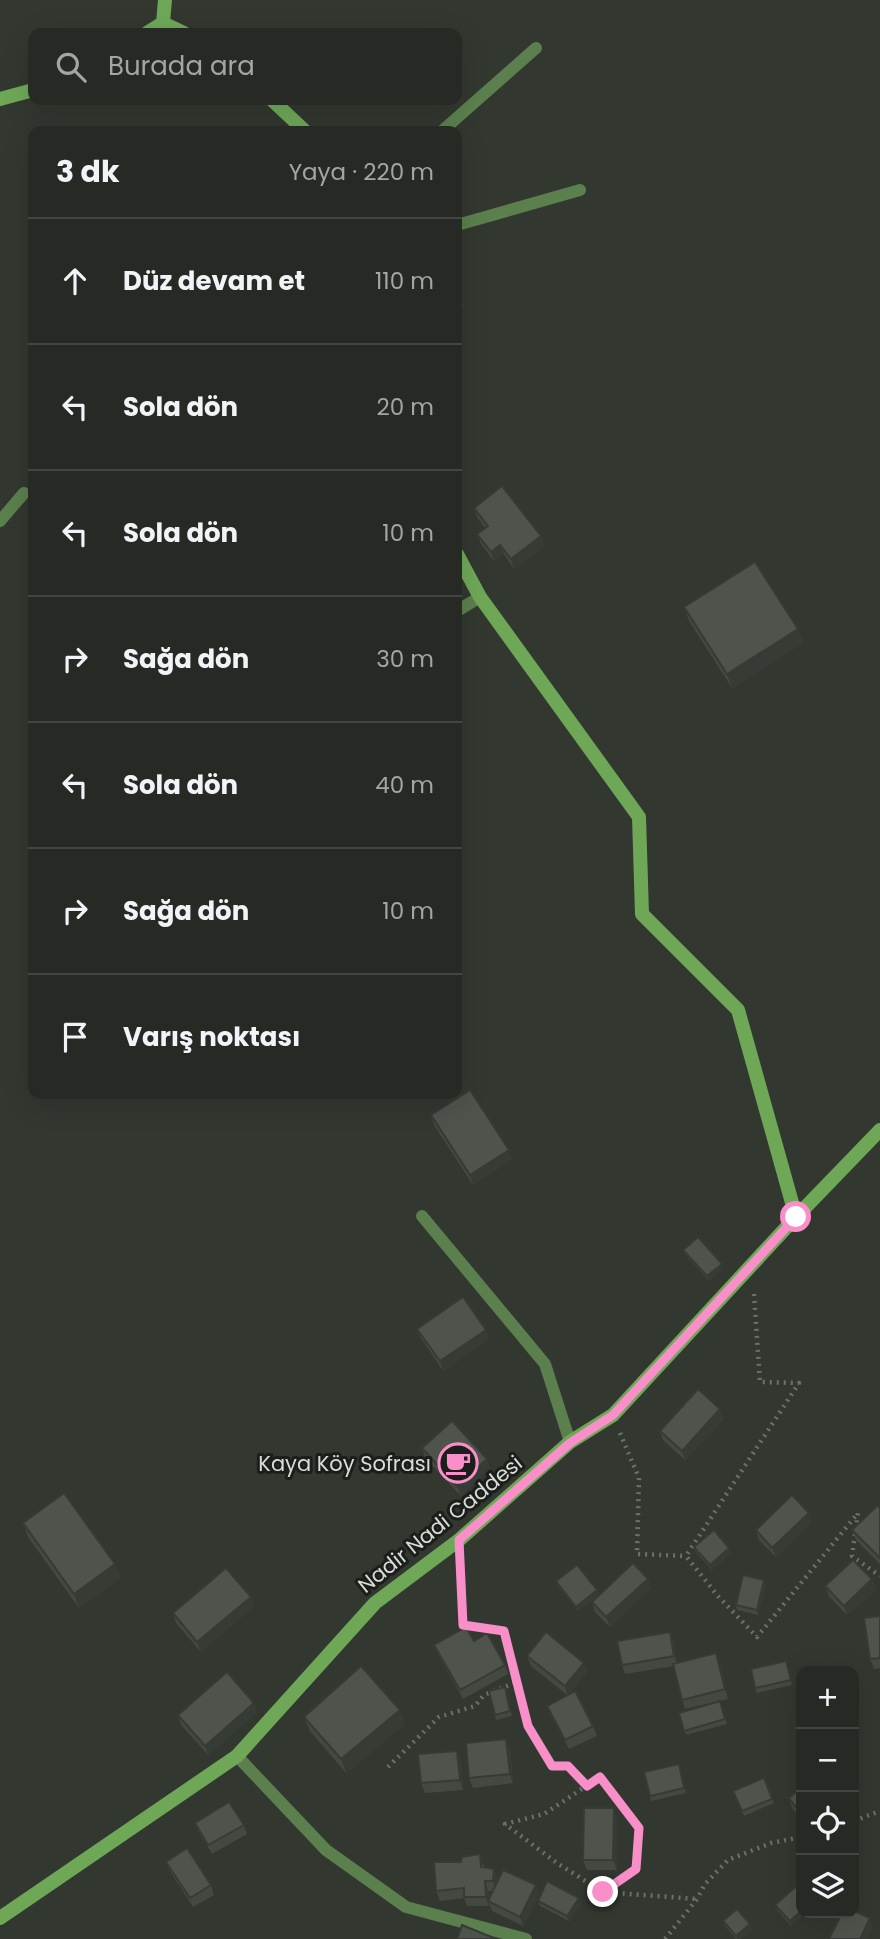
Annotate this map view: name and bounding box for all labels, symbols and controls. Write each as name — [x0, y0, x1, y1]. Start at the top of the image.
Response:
search box — [28, 28, 462, 105]
icon: search — [52, 48, 90, 86]
text: Burada ara — [108, 48, 255, 84]
text: 3 dk — [56, 150, 119, 193]
text: Yaya · 220 m — [289, 156, 434, 188]
icon: ahead — [56, 262, 94, 300]
text: Düz devam et — [123, 263, 305, 299]
text: 110 m — [375, 265, 434, 297]
icon: left — [56, 388, 94, 426]
text: Sola dön — [123, 389, 238, 425]
text: 20 m — [376, 391, 434, 423]
icon: left — [56, 514, 94, 552]
text: Sola dön — [123, 515, 238, 551]
text: 10 m — [382, 517, 434, 549]
icon: right — [56, 640, 94, 678]
text: Sağa dön — [123, 641, 249, 677]
text: 30 m — [376, 643, 434, 675]
icon: left — [56, 766, 94, 804]
text: Sola dön — [123, 767, 238, 803]
text: 40 m — [375, 769, 434, 801]
icon: right — [56, 892, 94, 930]
text: Sağa dön — [123, 893, 249, 929]
text: 10 m — [382, 895, 434, 927]
icon: arrive — [56, 1018, 94, 1056]
text: Varış noktası — [123, 1019, 300, 1055]
route start — [780, 1201, 811, 1232]
cafe icon: Kaya Köy Sofrası — [437, 1442, 479, 1484]
place label: Kaya Köy Sofrası — [258, 1449, 431, 1478]
street label: Nadir Nadi Caddesi — [352, 1449, 528, 1599]
map controls — [796, 1666, 859, 1918]
button: + — [796, 1666, 859, 1729]
button: − — [796, 1729, 859, 1792]
button: locate — [796, 1792, 859, 1855]
button: layers — [796, 1855, 859, 1918]
route end — [587, 1876, 618, 1907]

